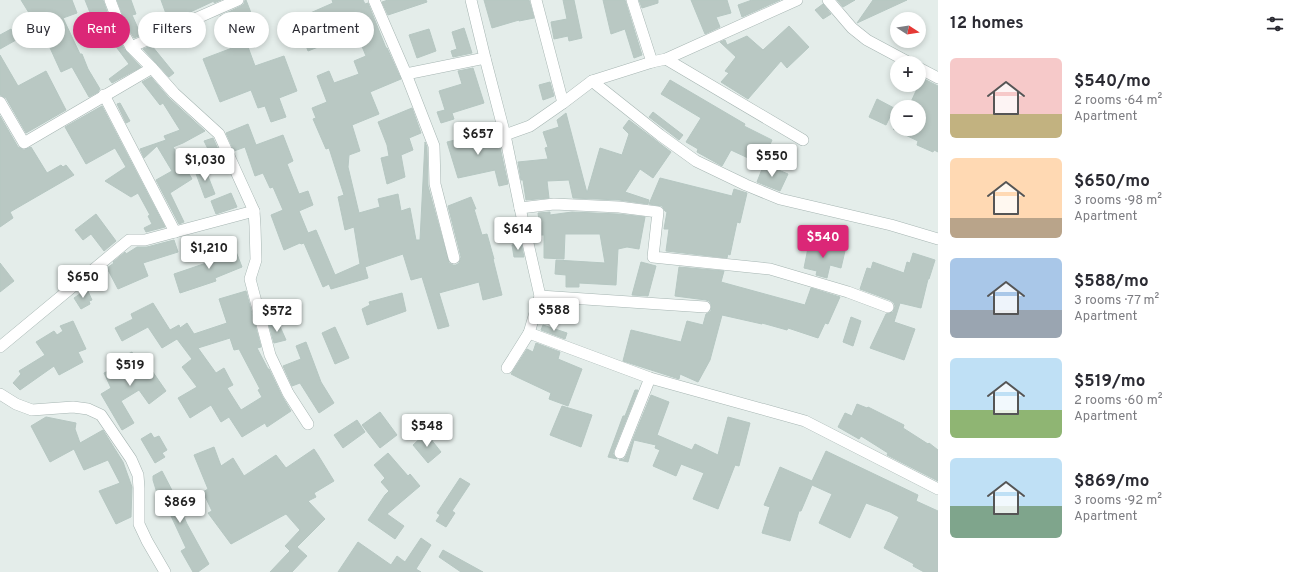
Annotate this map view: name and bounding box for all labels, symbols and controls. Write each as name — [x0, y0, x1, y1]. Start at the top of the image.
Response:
chip: Buy — [12, 12, 65, 48]
chip: Rent — [73, 12, 130, 48]
chip: Filters — [138, 12, 206, 48]
chip: New — [214, 12, 269, 48]
chip: Apartment — [277, 12, 374, 48]
north arrow — [890, 12, 926, 48]
map controls — [890, 12, 926, 136]
text: 12 homes — [950, 13, 1024, 35]
icon: filters — [1264, 13, 1286, 35]
button: + — [890, 56, 926, 92]
text: $540/mo — [1074, 71, 1151, 93]
icon: home — [982, 74, 1030, 122]
text: 2 rooms · 64 m² — [1074, 93, 1162, 109]
button: − — [890, 100, 926, 136]
text: Apartment — [1074, 109, 1137, 125]
pin: $657 — [454, 122, 502, 156]
text: $657 — [463, 127, 493, 143]
pin: $550 — [748, 144, 796, 178]
pin: $1,030 — [172, 148, 238, 182]
text: $550 — [756, 149, 788, 165]
text: $1,030 — [184, 153, 226, 169]
text: $650/mo — [1074, 171, 1150, 193]
icon: home — [982, 174, 1030, 222]
text: 3 rooms · 98 m² — [1074, 193, 1162, 209]
text: Apartment — [1074, 209, 1137, 225]
pin: $614 — [494, 217, 542, 251]
text: $614 — [503, 222, 533, 238]
pin: $540 — [799, 225, 847, 259]
text: $540 — [807, 230, 839, 246]
pin: $1,210 — [176, 236, 242, 270]
text: $1,210 — [190, 241, 228, 257]
pin: $650 — [59, 265, 107, 299]
text: $650 — [67, 270, 99, 286]
text: $588/mo — [1074, 271, 1149, 293]
icon: home — [982, 274, 1030, 322]
text: 3 rooms · 77 m² — [1074, 293, 1159, 309]
pin: $588 — [530, 298, 578, 332]
pin: $572 — [253, 299, 301, 333]
text: $588 — [538, 303, 570, 319]
text: $572 — [262, 304, 292, 320]
text: Apartment — [1074, 309, 1137, 325]
pin: $519 — [106, 353, 154, 387]
text: $519 — [116, 358, 144, 374]
text: $519/mo — [1074, 371, 1145, 393]
icon: home — [982, 374, 1030, 422]
text: 2 rooms · 60 m² — [1074, 393, 1163, 409]
text: Apartment — [1074, 409, 1137, 425]
pin: $548 — [403, 414, 451, 448]
text: $548 — [411, 419, 443, 435]
text: $869/mo — [1074, 471, 1149, 493]
icon: home — [982, 474, 1030, 522]
pin: $869 — [156, 490, 204, 524]
text: 3 rooms · 92 m² — [1074, 493, 1162, 509]
text: $869 — [164, 495, 196, 511]
text: Apartment — [1074, 509, 1137, 525]

